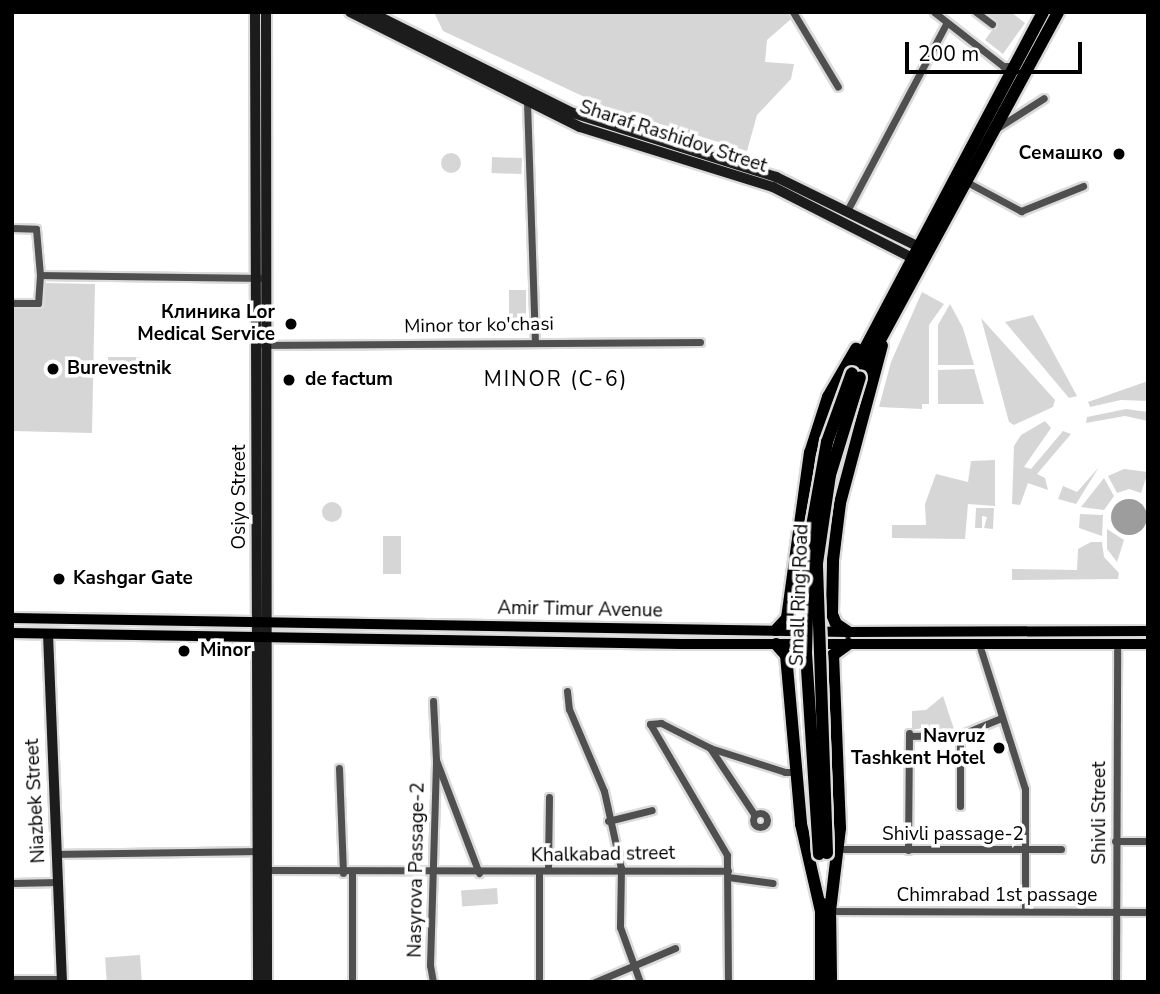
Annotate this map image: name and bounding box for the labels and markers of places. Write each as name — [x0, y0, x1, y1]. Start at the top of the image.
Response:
place label: Семашко — [1018, 143, 1103, 165]
marker: Семашко — [1109, 144, 1129, 164]
place label: Клиника Lor Medical Service — [137, 302, 275, 346]
marker: Клиника Lor Medical Service — [281, 314, 301, 334]
place label: Burevestnik — [67, 358, 171, 380]
marker: Burevestnik — [45, 361, 61, 377]
place label: de factum — [305, 369, 393, 391]
marker: de factum — [279, 370, 299, 390]
place label: Kashgar Gate — [73, 568, 193, 590]
marker: Kashgar Gate — [51, 571, 67, 587]
place label: Minor — [200, 640, 251, 662]
marker: Minor — [174, 641, 194, 661]
place label: Navruz Tashkent Hotel — [851, 726, 985, 770]
marker: Navruz Tashkent Hotel — [991, 740, 1007, 756]

